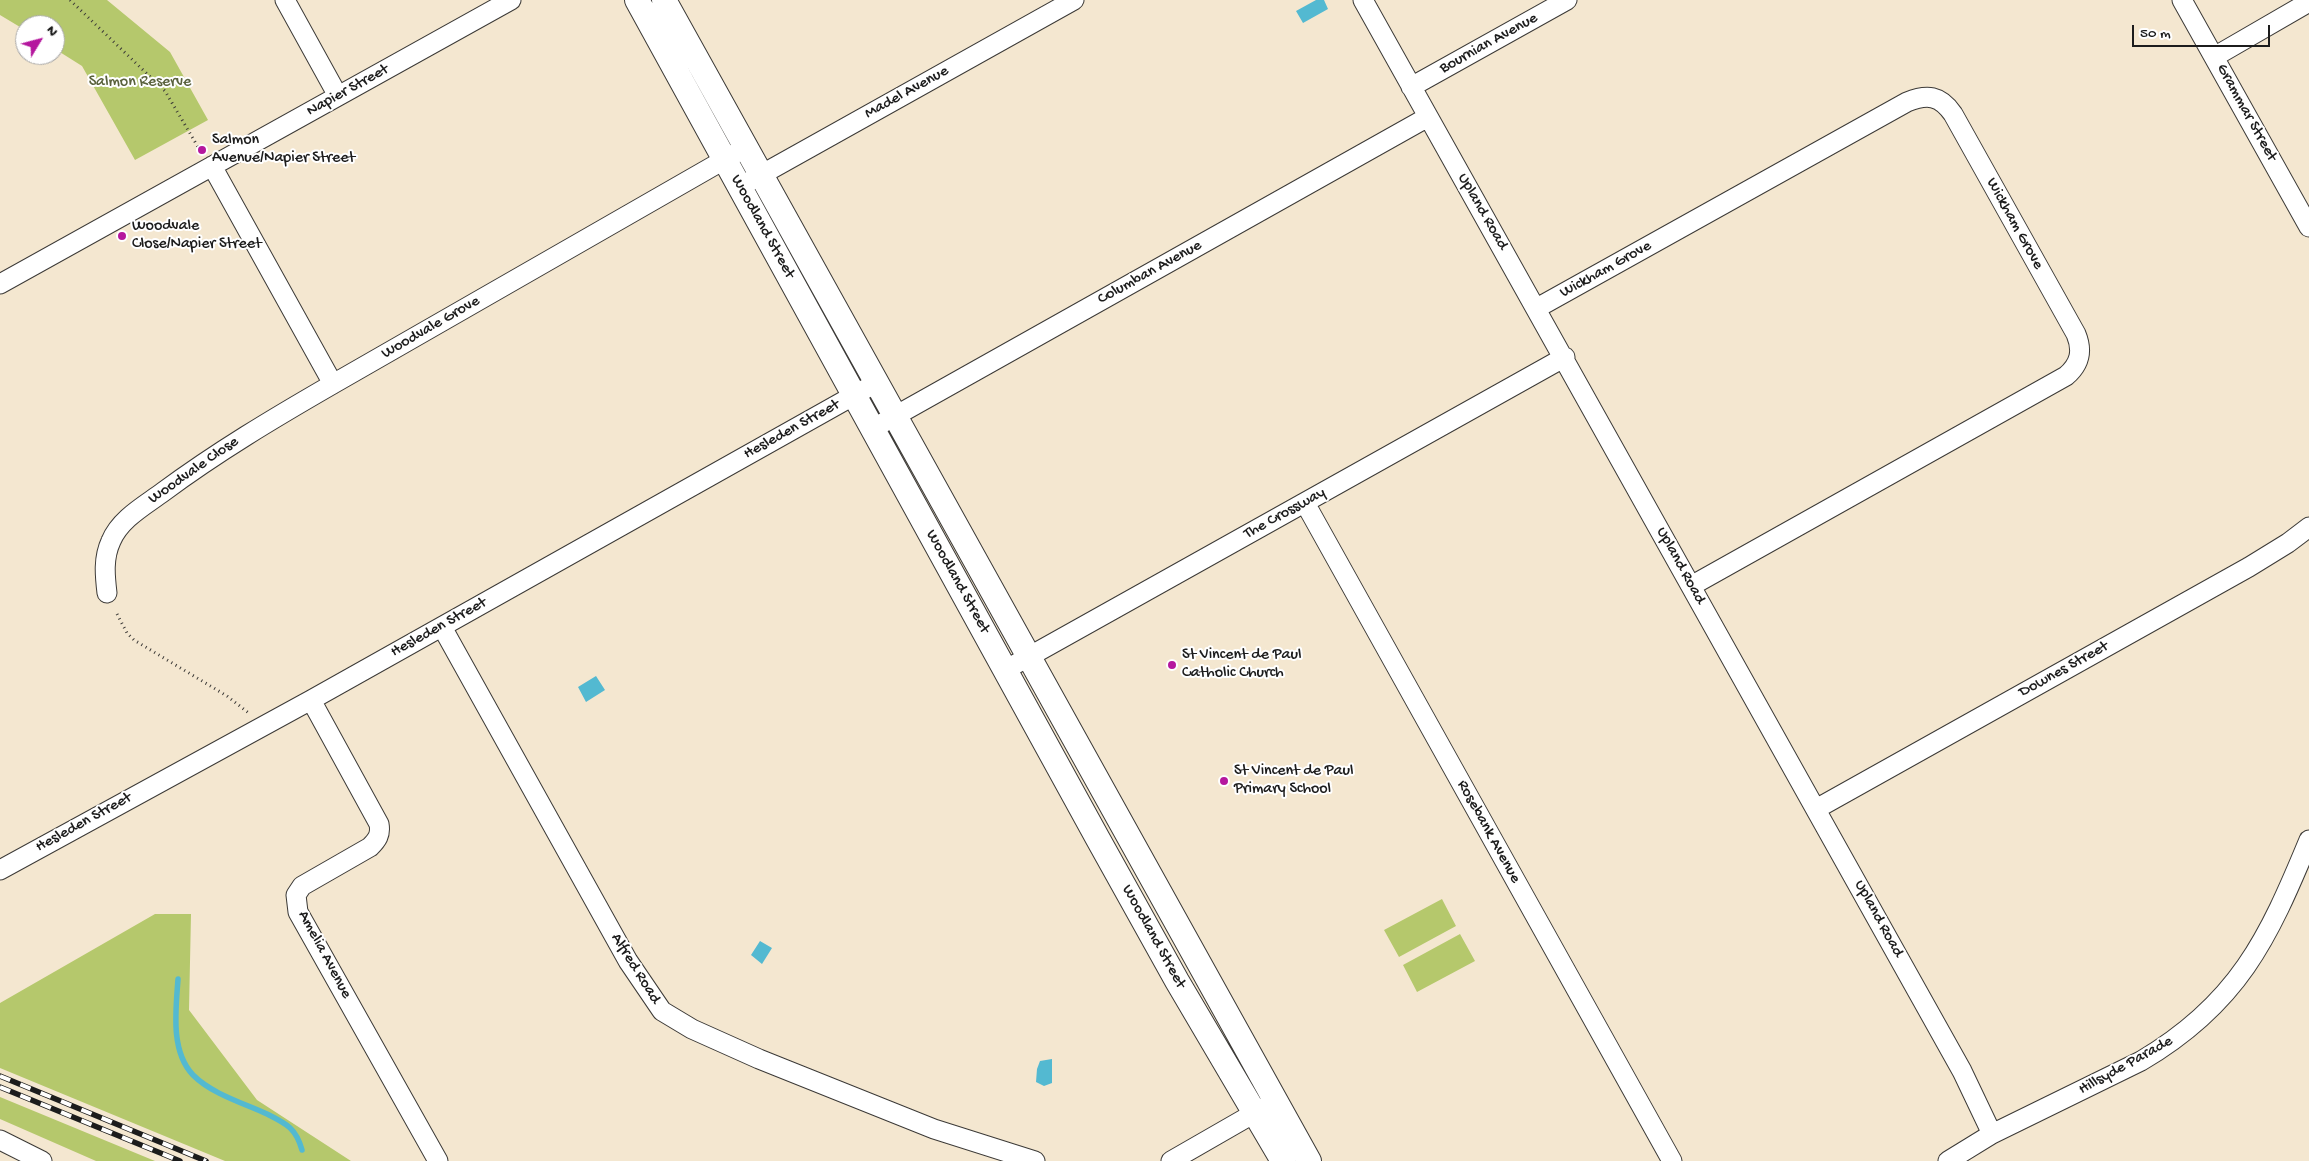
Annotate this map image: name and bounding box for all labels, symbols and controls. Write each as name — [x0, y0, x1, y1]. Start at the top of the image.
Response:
street label: Bournian Avenue — [1437, 9, 1541, 79]
north arrow — [15, 15, 65, 65]
scale bar — [2134, 15, 2272, 47]
text: N — [42, 23, 61, 40]
text: 50 m — [2140, 25, 2171, 43]
street label: Napier Street — [304, 61, 392, 121]
street label: Grammar Street — [2211, 61, 2281, 165]
street label: Madel Avenue — [862, 62, 952, 124]
park label: Salmon Reserve — [89, 73, 191, 93]
place label: Salmon Avenue/Napier Street — [212, 131, 355, 169]
marker: Salmon Avenue/Napier Street — [196, 144, 208, 156]
street label: Upland Road — [1452, 170, 1512, 254]
street label: Woodland Street — [726, 172, 798, 282]
street label: Wickham Grove — [1981, 175, 2047, 273]
place label: Woodvale Close/Napier Street — [132, 217, 262, 255]
marker: Woodvale Close/Napier Street — [116, 230, 128, 242]
street label: Columban Avenue — [1095, 236, 1205, 310]
street label: Wickham Grove — [1557, 237, 1655, 303]
street label: Woodvale Grove — [378, 292, 484, 364]
street label: Hesleden Street — [741, 396, 843, 464]
street label: Woodvale Close — [145, 433, 243, 509]
street label: The Crossway — [1241, 484, 1329, 544]
street label: Upland Road — [1651, 524, 1709, 608]
street label: Woodland Street — [921, 527, 993, 637]
street label: Hesleden Street — [388, 594, 490, 662]
street label: Downes Street — [2016, 638, 2112, 702]
place label: St Vincent de Paul Catholic Church — [1182, 646, 1301, 684]
marker: St Vincent de Paul Catholic Church — [1166, 659, 1178, 671]
place label: St Vincent de Paul Primary School — [1234, 762, 1353, 800]
marker: St Vincent de Paul Primary School — [1218, 775, 1230, 787]
street label: Rosebank Avenue — [1452, 777, 1524, 887]
street label: Hesleden Street — [33, 789, 135, 857]
street label: Upland Road — [1849, 877, 1907, 961]
street label: Woodland Street — [1117, 882, 1189, 992]
street label: Amelia Avenue — [293, 908, 355, 1002]
street label: Alfred Road — [606, 930, 664, 1008]
street label: Hillsyde Parade — [2076, 1032, 2176, 1100]

